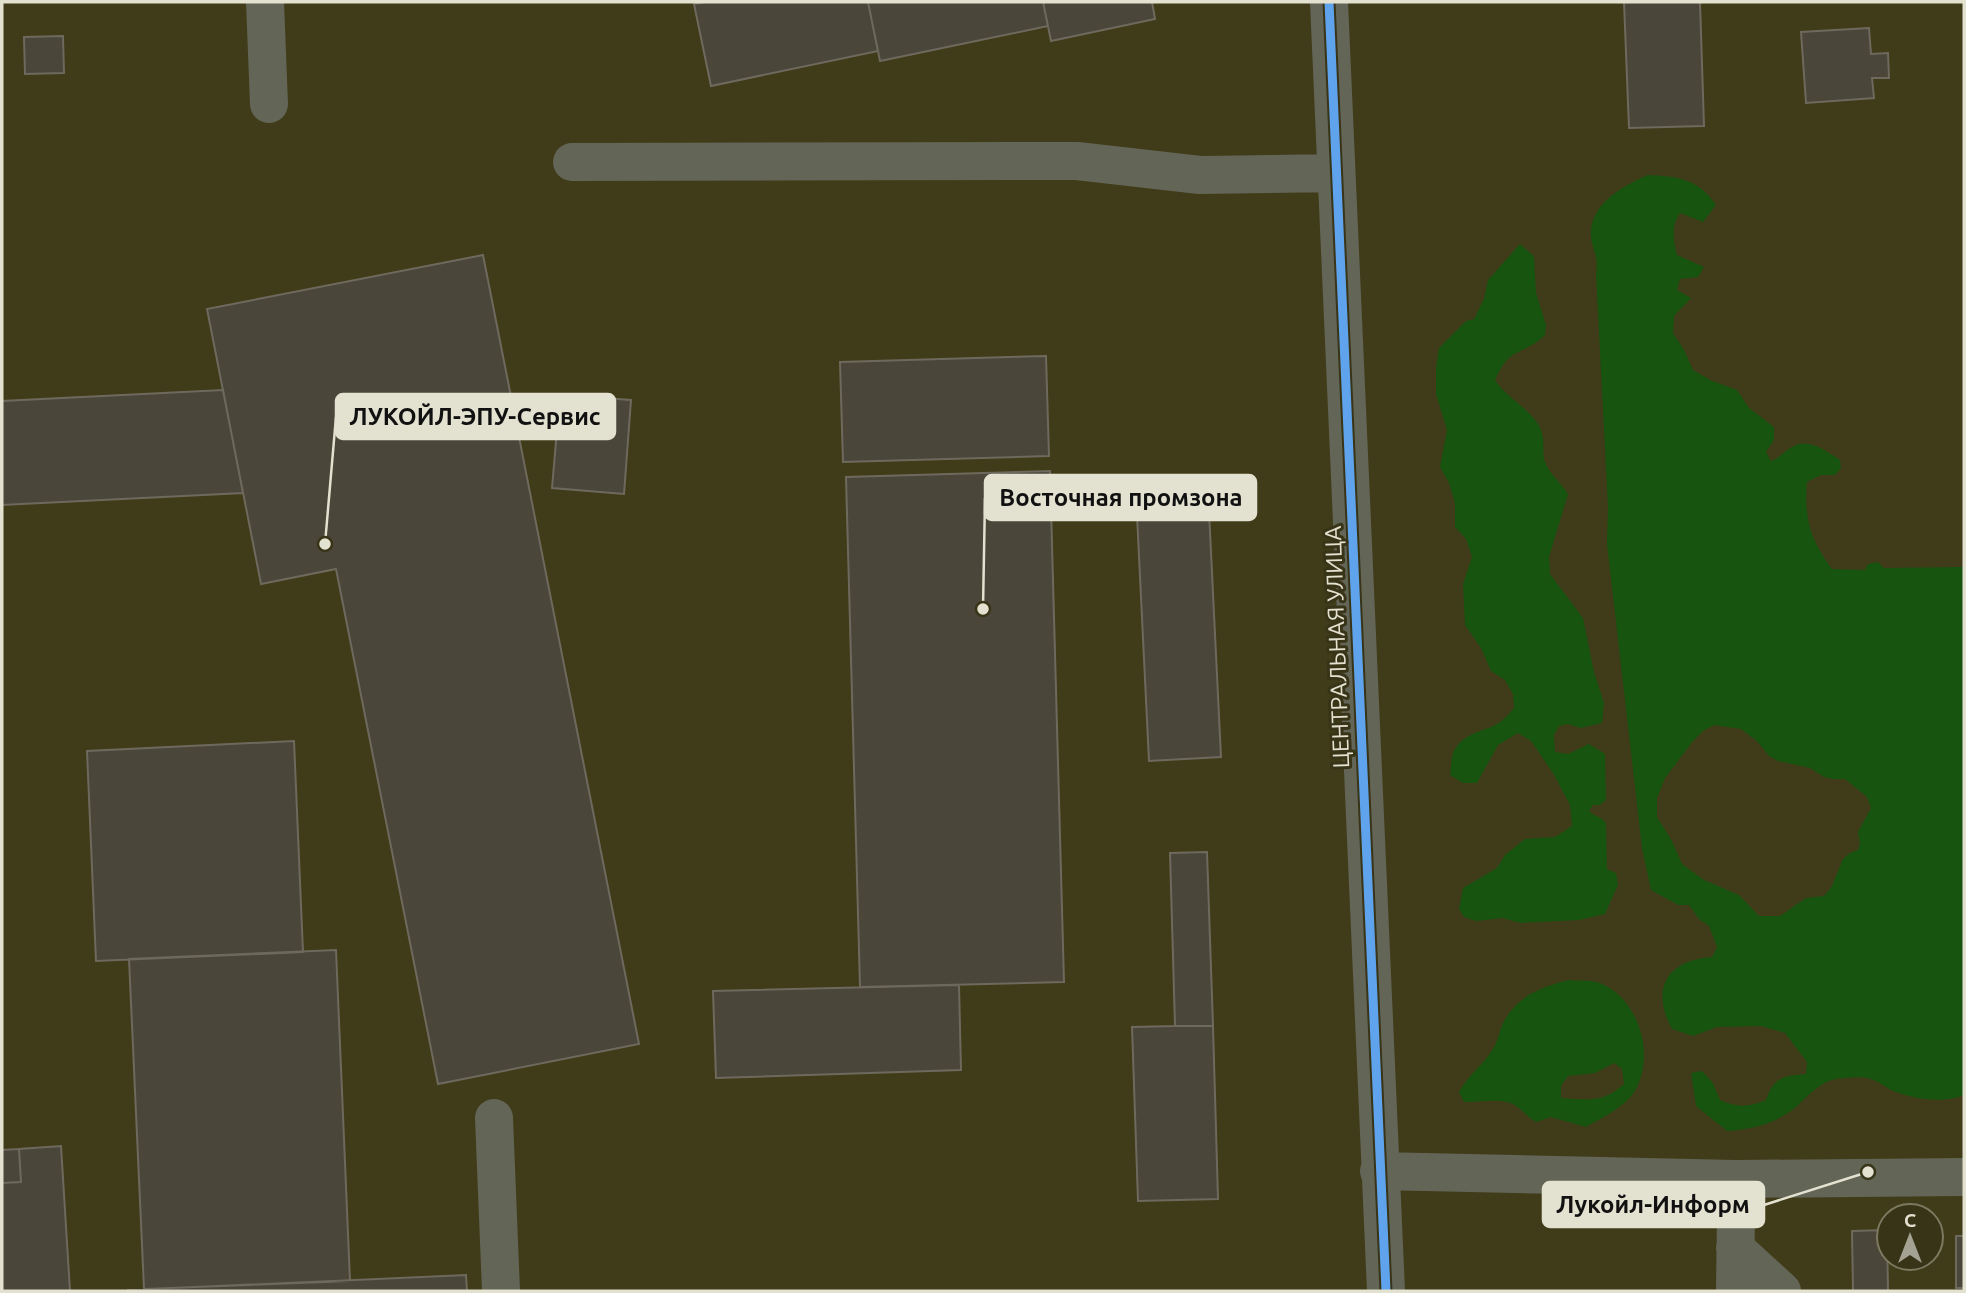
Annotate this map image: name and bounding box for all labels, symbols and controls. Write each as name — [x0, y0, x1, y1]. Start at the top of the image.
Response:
callout: ЛУКОЙЛ-ЭПУ-Сервис — [336, 394, 615, 439]
text: ЛУКОЙЛ-ЭПУ-Сервис — [349, 403, 601, 430]
callout: Восточная промзона — [985, 475, 1256, 520]
text: Восточная промзона — [999, 484, 1243, 511]
street label: ЦЕНТРАЛЬНАЯ УЛИЦА — [1320, 525, 1353, 769]
callout: Лукойл-Информ — [1543, 1182, 1764, 1227]
text: Лукойл-Информ — [1556, 1191, 1750, 1218]
north arrow — [1875, 1202, 1945, 1272]
text: С — [1904, 1209, 1916, 1231]

